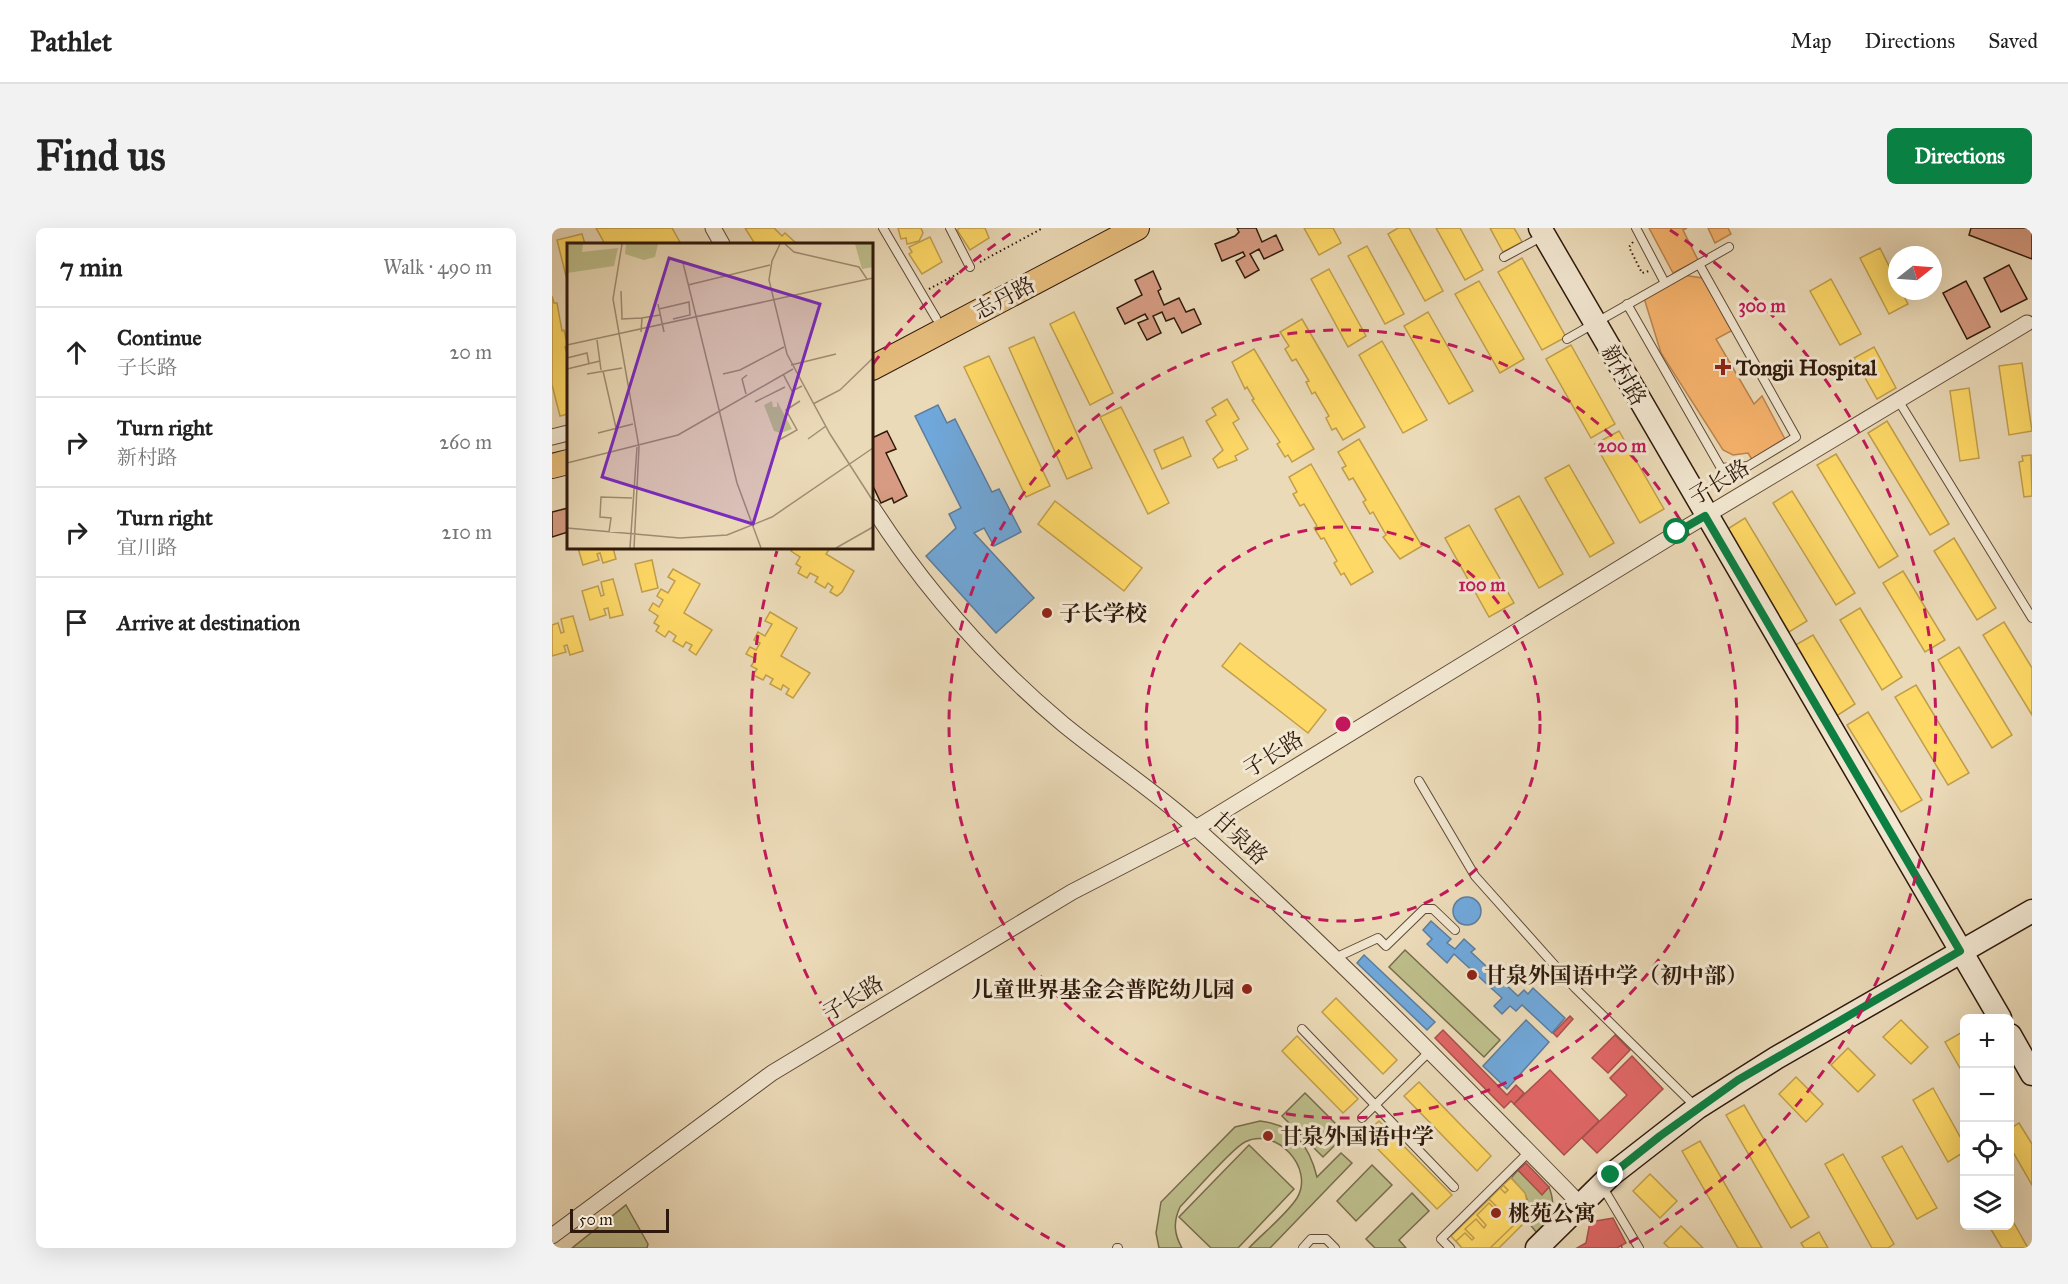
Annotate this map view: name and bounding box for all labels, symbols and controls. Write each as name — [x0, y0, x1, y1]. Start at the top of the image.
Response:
text: Pathlet — [30, 24, 112, 59]
text: Map — [1791, 28, 1832, 54]
text: Directions — [1865, 28, 1955, 54]
text: Saved — [1988, 28, 2038, 54]
button: Directions — [1887, 128, 2032, 184]
text: Find us — [36, 130, 166, 182]
inset map — [567, 243, 873, 549]
north arrow — [1888, 246, 1942, 300]
text: 7 min — [60, 251, 123, 283]
text: Walk · 490 m — [383, 255, 492, 279]
street label: 志丹路 — [969, 271, 1039, 325]
text: 300 m — [1738, 295, 1786, 318]
text: Continue — [117, 324, 202, 351]
icon: ahead — [60, 336, 93, 369]
text: 20 m — [449, 340, 492, 364]
street label: 新村路 — [1596, 340, 1652, 410]
place label: Tongji Hospital — [1735, 354, 1878, 381]
text: 子长路 — [117, 355, 177, 379]
marker: Tongji Hospital — [1714, 358, 1732, 376]
text: Turn right — [117, 414, 213, 441]
icon: right — [60, 426, 93, 459]
text: 260 m — [439, 430, 492, 454]
text: 200 m — [1598, 435, 1647, 457]
text: 新村路 — [117, 445, 177, 469]
street label: 子长路 — [1684, 453, 1754, 511]
text: Turn right — [117, 504, 213, 531]
icon: right — [60, 516, 93, 549]
route start — [1663, 518, 1689, 544]
text: 210 m — [442, 520, 492, 544]
text: 宜川路 — [117, 535, 177, 559]
text: 100 m — [1459, 574, 1506, 596]
place label: 子长学校 — [1059, 600, 1147, 627]
icon: arrive — [60, 606, 93, 639]
marker: 子长学校 — [1040, 606, 1054, 620]
text: Arrive at destination — [117, 609, 300, 636]
centre of rings — [1333, 714, 1353, 734]
street label: 子长路 — [1238, 725, 1308, 783]
street label: 甘泉路 — [1207, 806, 1273, 870]
place label: 甘泉外国语中学（初中部） — [1484, 962, 1748, 989]
marker: 甘泉外国语中学（初中部） — [1465, 968, 1479, 982]
street label: 子长路 — [818, 969, 888, 1027]
place label: 儿童世界基金会普陀幼儿园 — [971, 976, 1235, 1003]
marker: 儿童世界基金会普陀幼儿园 — [1240, 982, 1254, 996]
map controls — [1960, 1014, 2014, 1230]
button: + — [1960, 1014, 2014, 1068]
button: − — [1960, 1068, 2014, 1122]
button: locate — [1960, 1122, 2014, 1176]
place label: 甘泉外国语中学 — [1280, 1123, 1434, 1150]
marker: 甘泉外国语中学 — [1261, 1129, 1275, 1143]
route end — [1597, 1161, 1623, 1187]
button: layers — [1960, 1176, 2014, 1230]
place label: 桃苑公寓 — [1508, 1200, 1596, 1227]
scale bar — [570, 1206, 669, 1234]
marker: 桃苑公寓 — [1489, 1206, 1503, 1220]
text: 50 m — [579, 1210, 613, 1229]

